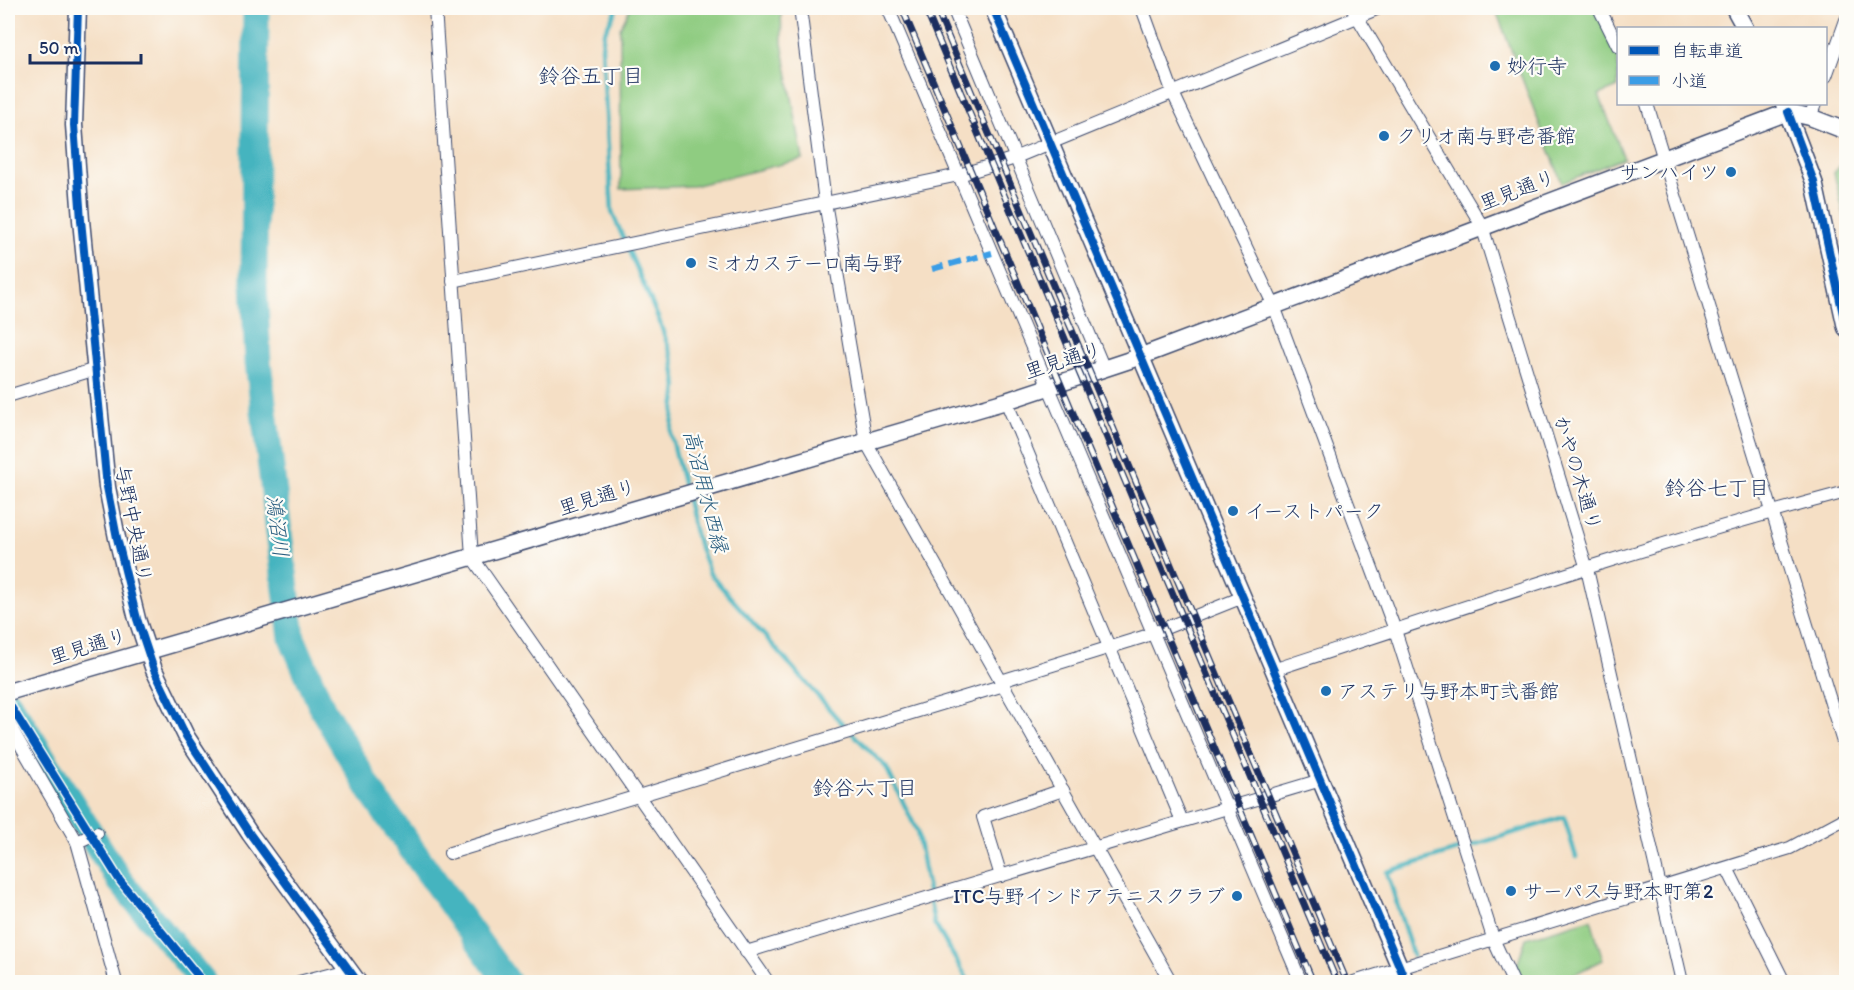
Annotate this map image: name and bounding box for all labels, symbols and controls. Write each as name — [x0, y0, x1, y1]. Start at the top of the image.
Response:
scale bar — [30, 27, 141, 65]
legend — [1617, 27, 1827, 105]
text: 50 m — [39, 37, 79, 59]
text: 自転車道 — [1671, 40, 1743, 62]
place label: 妙行寺 — [1507, 54, 1567, 78]
marker: 妙行寺 — [1488, 59, 1502, 73]
district label: 鈴谷五丁目 — [539, 63, 644, 88]
text: 小道 — [1671, 70, 1707, 92]
place label: クリオ南与野壱番館 — [1396, 124, 1576, 148]
marker: クリオ南与野壱番館 — [1377, 129, 1391, 143]
place label: サンハイツ — [1620, 160, 1719, 184]
street label: 里見通り — [1475, 164, 1559, 216]
marker: サンハイツ — [1724, 165, 1738, 179]
place label: ミオカステーロ南与野 — [703, 251, 903, 275]
marker: ミオカステーロ南与野 — [684, 256, 698, 270]
street label: 里見通り — [1021, 336, 1105, 384]
street label: かやの木通り — [1549, 412, 1607, 534]
water label: 高沼用水西縁 — [679, 427, 734, 557]
street label: 与野中央通り — [111, 463, 157, 585]
street label: 里見通り — [555, 474, 639, 520]
district label: 鈴谷七丁目 — [1665, 475, 1770, 500]
water label: 鴻沼川 — [262, 493, 294, 559]
place label: イーストパーク — [1245, 499, 1384, 523]
marker: イーストパーク — [1226, 504, 1240, 518]
street label: 里見通り — [46, 623, 130, 669]
place label: アステリ与野本町弐番館 — [1338, 679, 1559, 703]
marker: アステリ与野本町弐番館 — [1319, 684, 1333, 698]
district label: 鈴谷六丁目 — [813, 775, 918, 800]
place label: サーパス与野本町第2 — [1523, 879, 1714, 903]
place label: ITC与野インドアテニスクラブ — [953, 884, 1225, 908]
marker: サーパス与野本町第2 — [1504, 884, 1518, 898]
marker: ITC与野インドアテニスクラブ — [1230, 889, 1244, 903]

